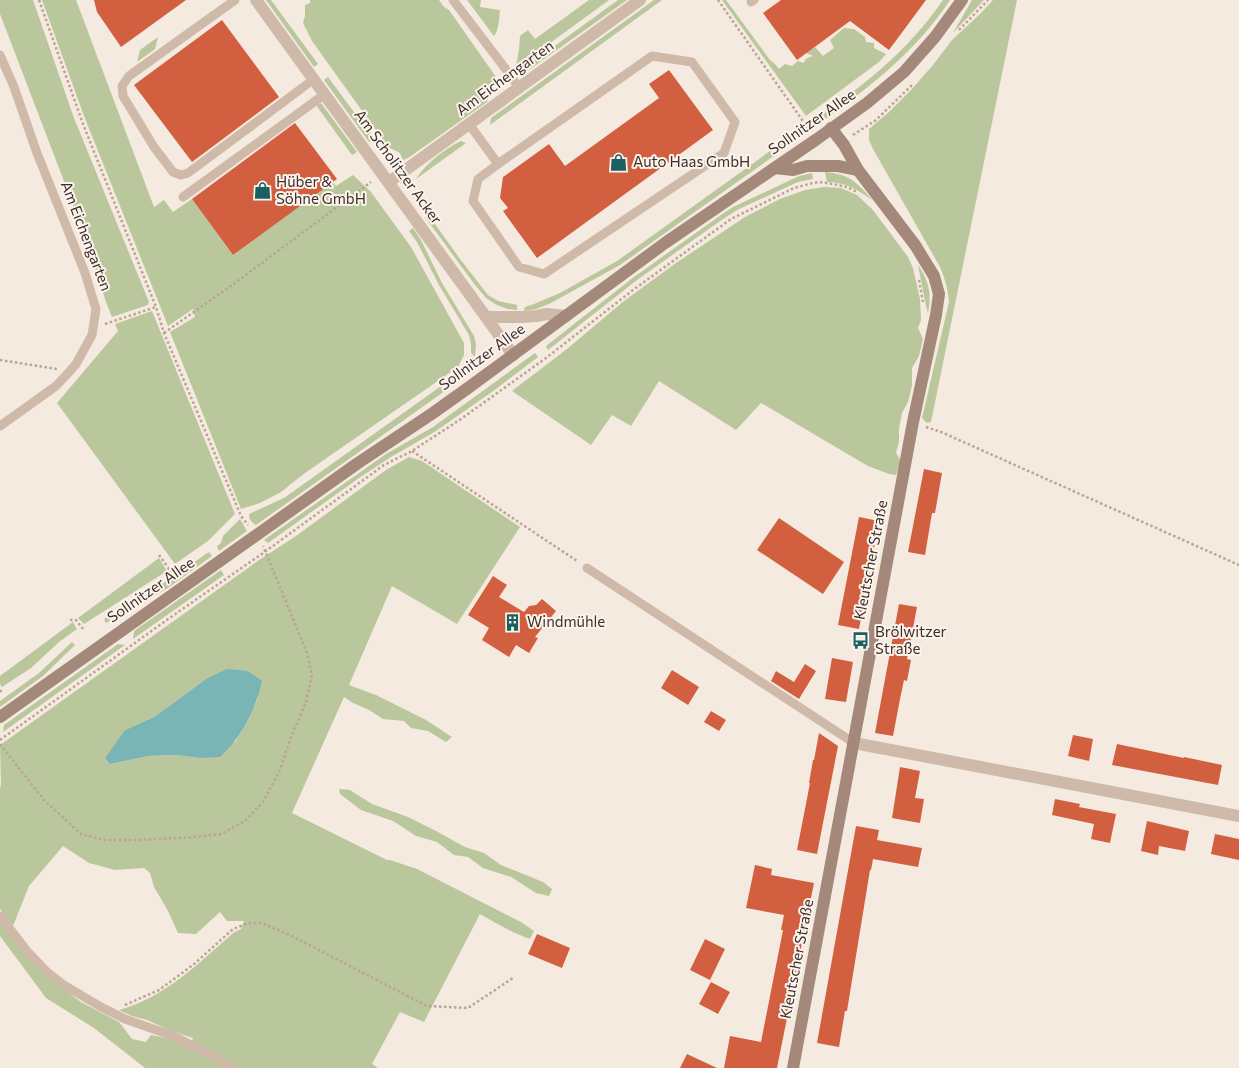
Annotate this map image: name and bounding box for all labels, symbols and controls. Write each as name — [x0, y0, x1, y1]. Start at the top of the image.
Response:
street label: Am Eichengarten — [452, 36, 557, 119]
street label: Sollnitzer Allee — [764, 85, 858, 158]
street label: Am Scholitzer Acker — [351, 106, 446, 227]
shop icon: Auto Haas GmbH — [609, 152, 629, 172]
place label: Auto Haas GmbH — [633, 152, 750, 170]
place label: Hüber & Söhne GmbH — [276, 172, 366, 207]
street label: Am Eichengarten — [58, 178, 116, 293]
shop icon: Hüber & Söhne GmbH — [252, 181, 272, 201]
street label: Sollnitzer Allee — [435, 319, 528, 393]
street label: Kleutscher Straße — [850, 498, 890, 621]
street label: Sollnitzer Allee — [103, 553, 197, 626]
building icon: Windmühle — [503, 612, 523, 632]
place label: Windmühle — [527, 612, 605, 630]
place label: Brölwitzer Straße — [875, 622, 947, 657]
bus stop icon: Brölwitzer Straße — [851, 631, 871, 651]
street label: Kleutscher Straße — [776, 897, 816, 1020]

